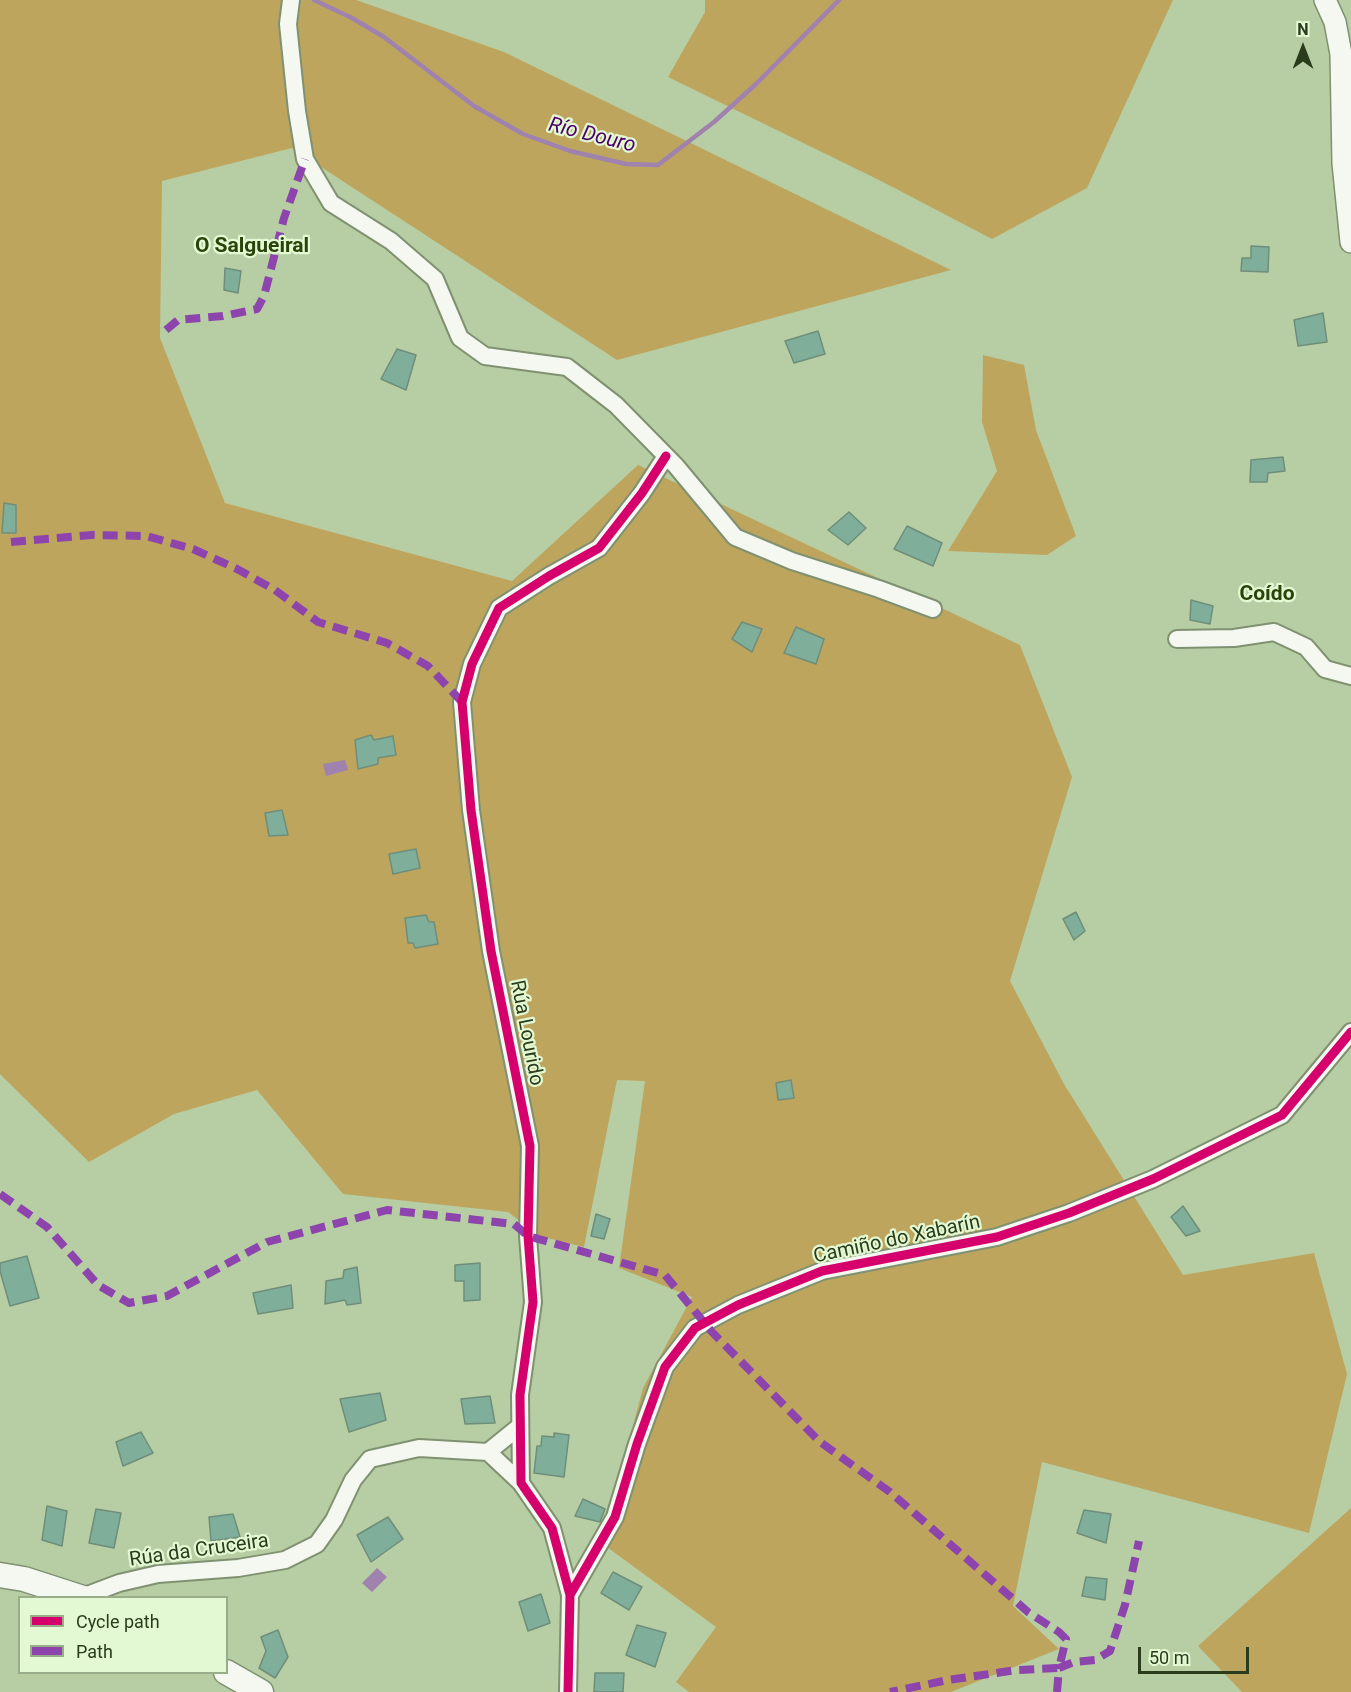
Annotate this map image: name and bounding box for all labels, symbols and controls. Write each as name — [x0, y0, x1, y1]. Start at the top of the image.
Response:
north arrow — [1273, 18, 1333, 78]
text: N — [1297, 20, 1309, 39]
water label: Río Douro — [546, 113, 638, 159]
district label: O Salgueiral — [195, 234, 309, 260]
district label: Coído — [1239, 582, 1295, 608]
street label: Rúa Lourido — [504, 978, 548, 1088]
street label: Camiño do Xabarín — [812, 1211, 982, 1269]
street label: Rúa da Cruceira — [128, 1529, 270, 1573]
legend — [18, 1596, 228, 1674]
text: Cycle path — [76, 1611, 160, 1632]
scale bar — [1141, 1635, 1252, 1673]
text: Path — [76, 1641, 113, 1662]
text: 50 m — [1149, 1647, 1189, 1668]

